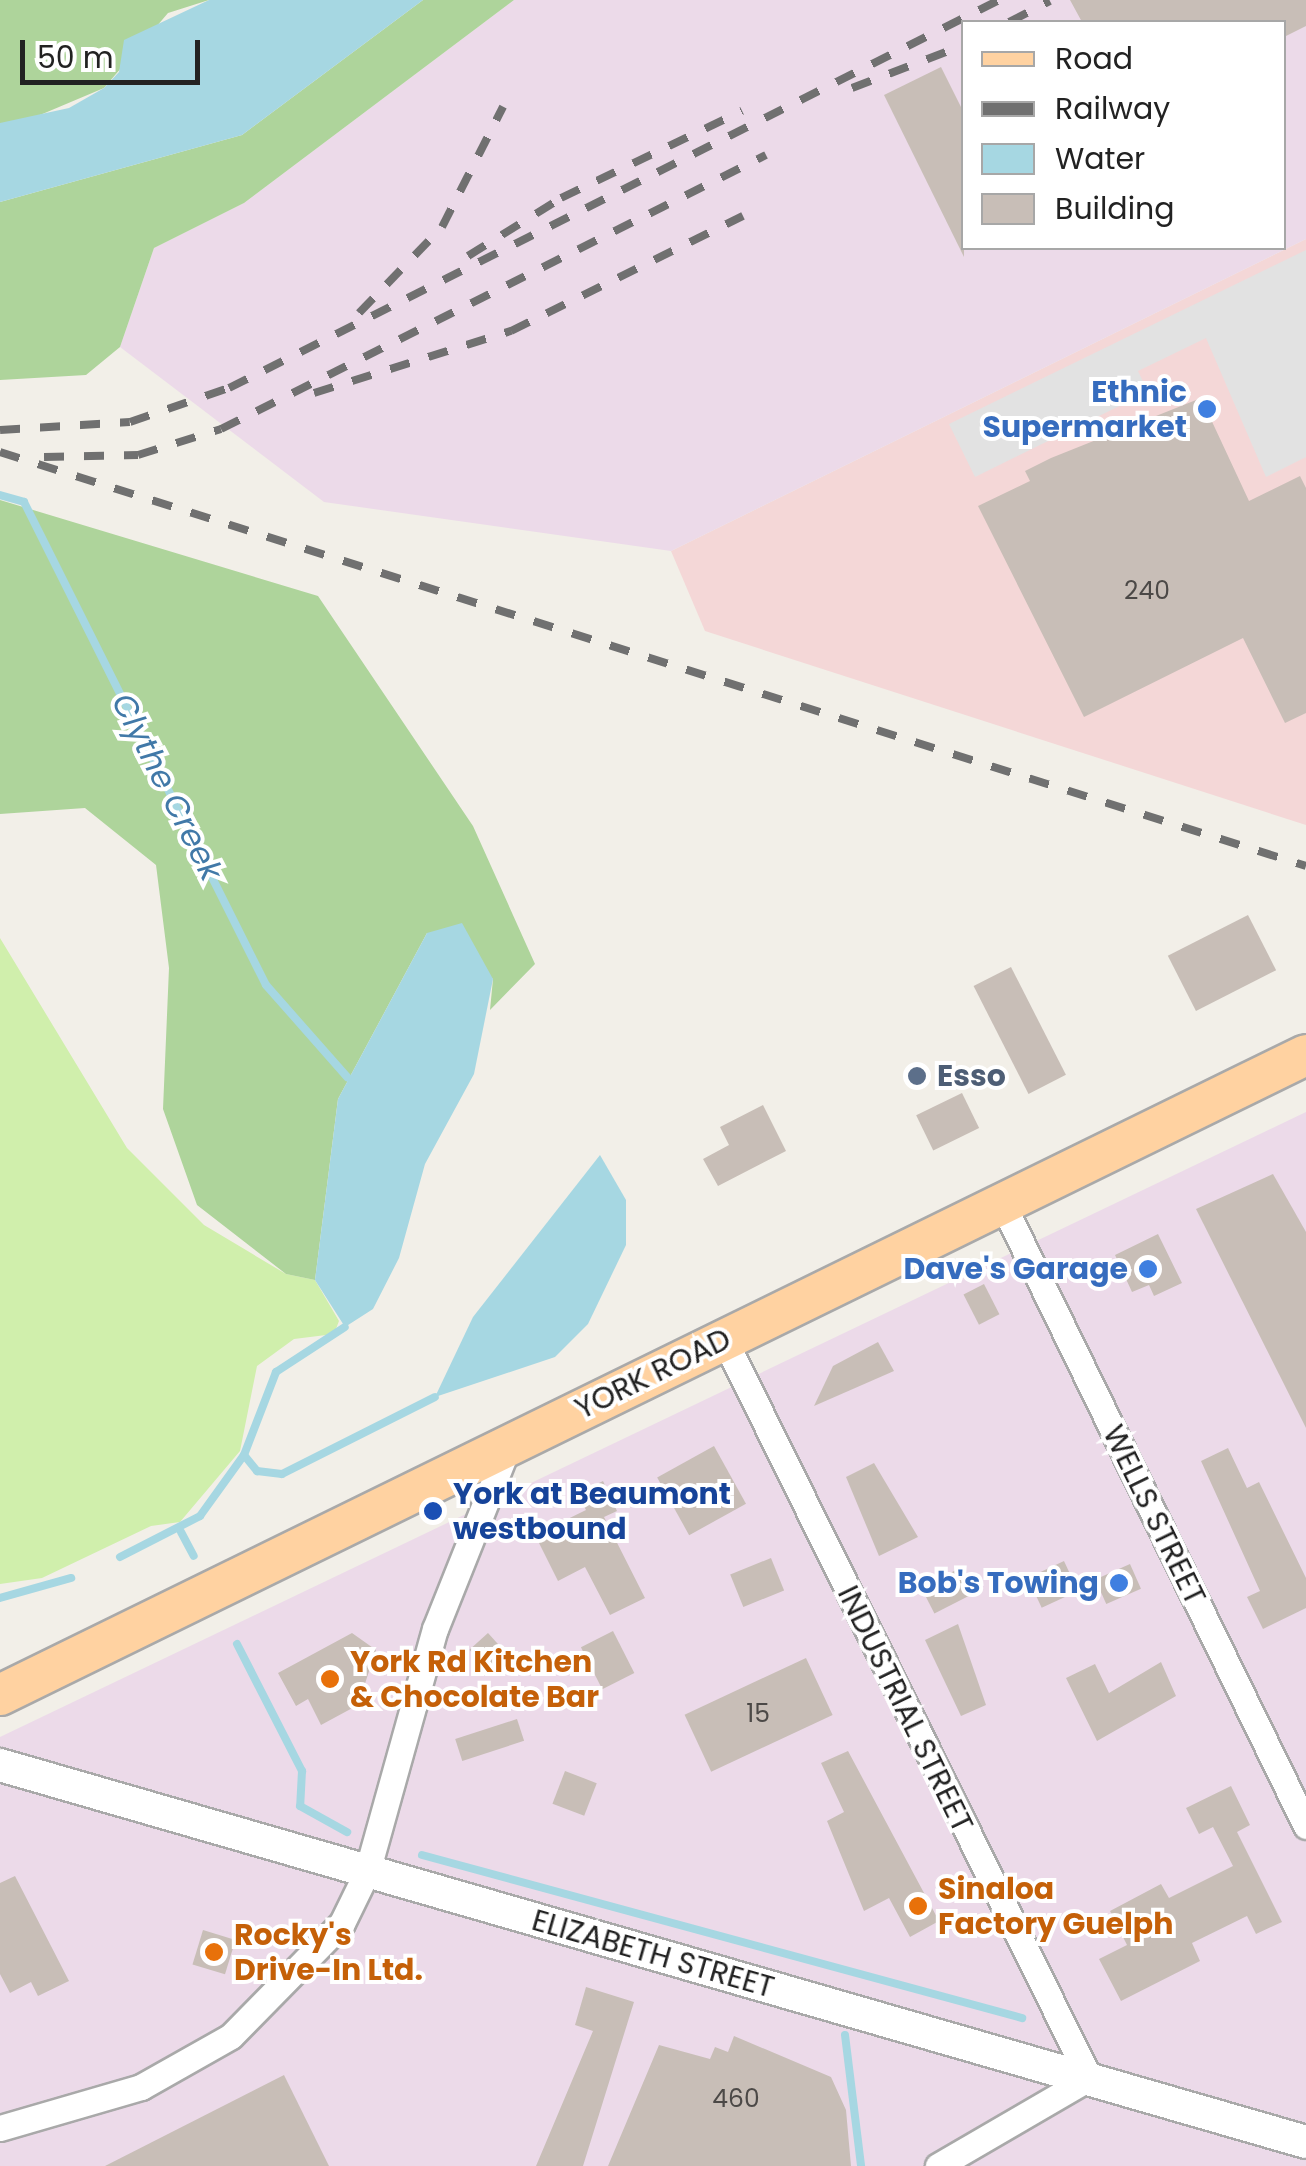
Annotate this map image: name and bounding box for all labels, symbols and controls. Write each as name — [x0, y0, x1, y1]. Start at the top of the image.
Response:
scale bar — [25, 20, 205, 82]
legend — [961, 20, 1286, 250]
text: 50 m — [37, 36, 114, 79]
text: Road — [1055, 37, 1133, 80]
text: Railway — [1055, 87, 1170, 130]
text: Water — [1055, 137, 1145, 180]
text: Building — [1055, 187, 1175, 230]
place label: Ethnic Supermarket — [982, 374, 1187, 444]
marker: Ethnic Supermarket — [1196, 398, 1218, 420]
house number: 240 — [1124, 576, 1170, 606]
water label: Clythe Creek — [103, 687, 231, 887]
place label: Esso — [937, 1058, 1006, 1094]
marker: Esso — [906, 1065, 928, 1087]
place label: Dave's Garage — [904, 1251, 1128, 1287]
marker: Dave's Garage — [1137, 1258, 1159, 1280]
street label: YORK ROAD — [569, 1321, 737, 1427]
street label: WELLS STREET — [1095, 1419, 1213, 1611]
place label: York at Beaumont westbound — [453, 1476, 731, 1546]
marker: York at Beaumont westbound — [422, 1500, 444, 1522]
place label: Bob's Towing — [898, 1565, 1099, 1601]
marker: Bob's Towing — [1108, 1572, 1130, 1594]
street label: INDUSTRIAL STREET — [830, 1580, 980, 1838]
place label: York Rd Kitchen & Chocolate Bar — [350, 1644, 599, 1714]
marker: York Rd Kitchen & Chocolate Bar — [319, 1668, 341, 1690]
house number: 15 — [746, 1699, 770, 1729]
place label: Sinaloa Factory Guelph — [938, 1871, 1173, 1942]
marker: Sinaloa Factory Guelph — [907, 1895, 929, 1917]
street label: ELIZABETH STREET — [528, 1902, 778, 2006]
place label: Rocky's Drive-In Ltd. — [234, 1917, 423, 1988]
marker: Rocky's Drive-In Ltd. — [203, 1941, 225, 1963]
house number: 460 — [712, 2084, 760, 2114]

